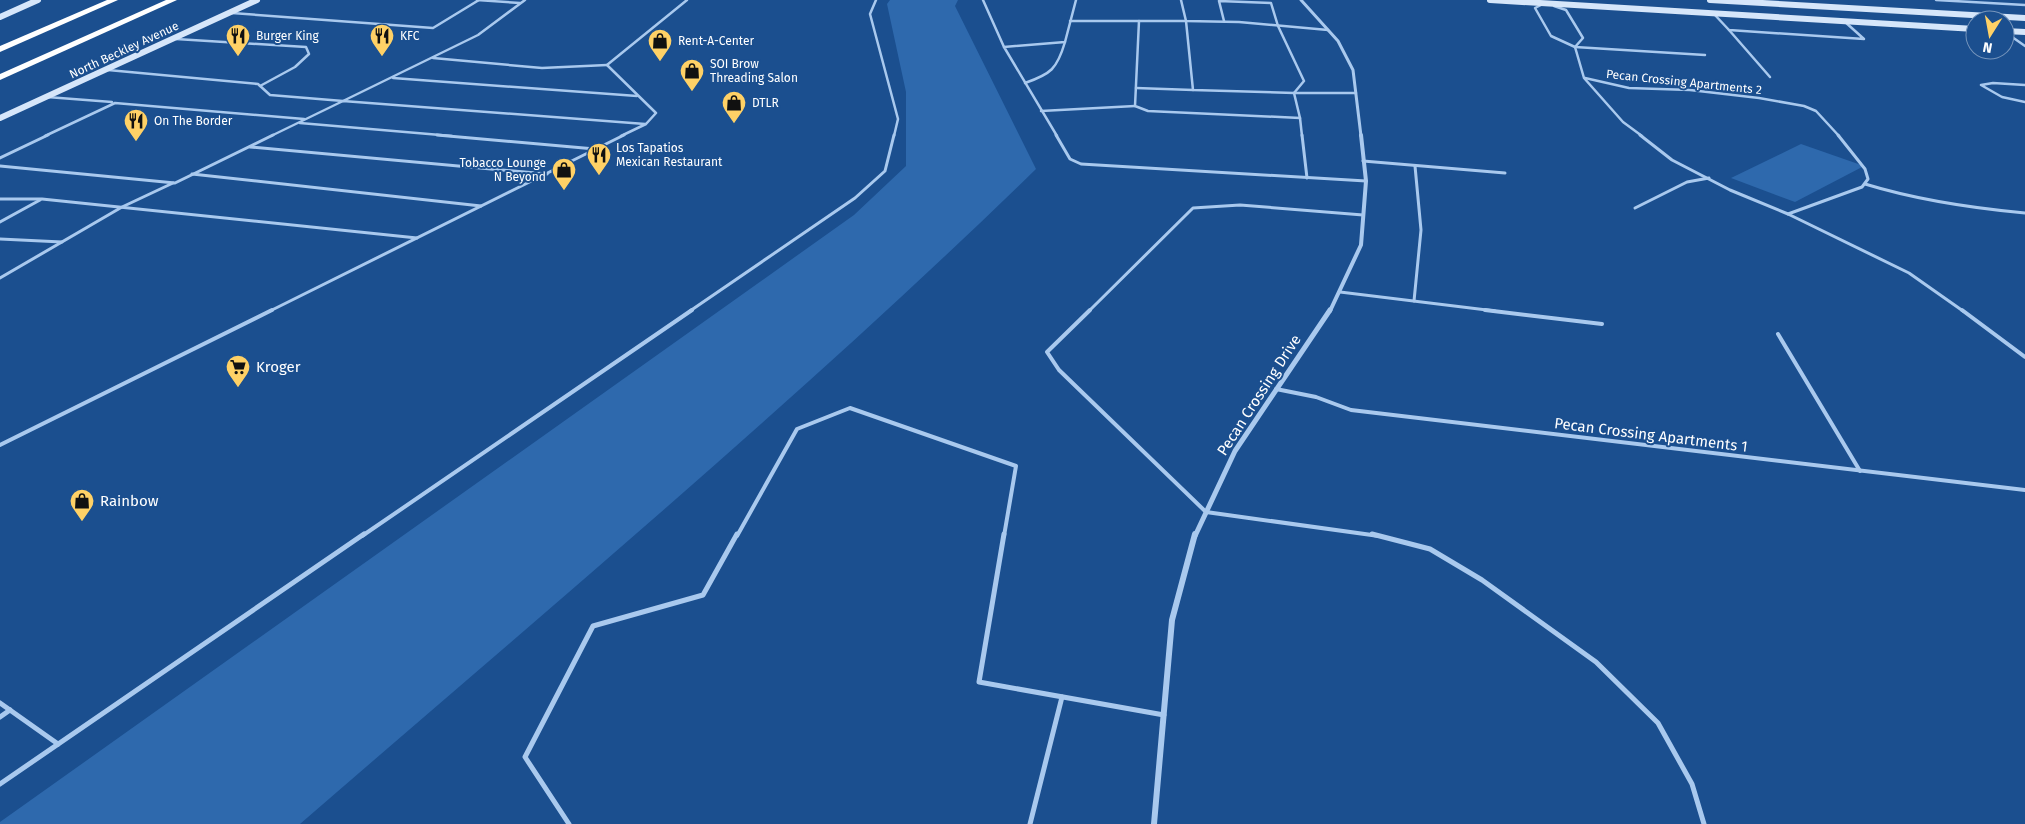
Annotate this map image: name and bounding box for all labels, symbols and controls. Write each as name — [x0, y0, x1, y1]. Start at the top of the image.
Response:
north arrow — [1965, 10, 2015, 60]
street label: North Beckley Avenue — [67, 19, 181, 81]
restaurant icon: Burger King — [225, 23, 251, 57]
restaurant icon: KFC — [369, 23, 395, 57]
shop icon: Rent-A-Center — [647, 28, 673, 62]
place label: Burger King — [256, 29, 320, 43]
place label: KFC — [400, 29, 420, 43]
place label: Rent-A-Center — [678, 34, 755, 48]
text: N — [1981, 38, 1994, 57]
place label: SOI Brow Threading Salon — [710, 57, 798, 85]
shop icon: SOI Brow Threading Salon — [679, 58, 705, 92]
street label: Pecan Crossing Apartments 2 — [1605, 67, 1763, 97]
shop icon: DTLR — [721, 90, 747, 124]
place label: DTLR — [752, 96, 779, 110]
restaurant icon: On The Border — [123, 108, 149, 142]
place label: On The Border — [154, 114, 233, 128]
place label: Los Tapatios Mexican Restaurant — [616, 141, 723, 169]
restaurant icon: Los Tapatios Mexican Restaurant — [586, 142, 612, 176]
place label: Tobacco Lounge N Beyond — [459, 156, 546, 184]
shop icon: Tobacco Lounge N Beyond — [551, 157, 577, 191]
street label: Pecan Crossing Drive — [1213, 331, 1305, 459]
supermarket icon: Kroger — [225, 354, 251, 388]
place label: Kroger — [256, 358, 301, 376]
street label: Pecan Crossing Apartments 1 — [1553, 414, 1749, 456]
shop icon: Rainbow — [69, 488, 95, 522]
place label: Rainbow — [100, 492, 159, 510]

